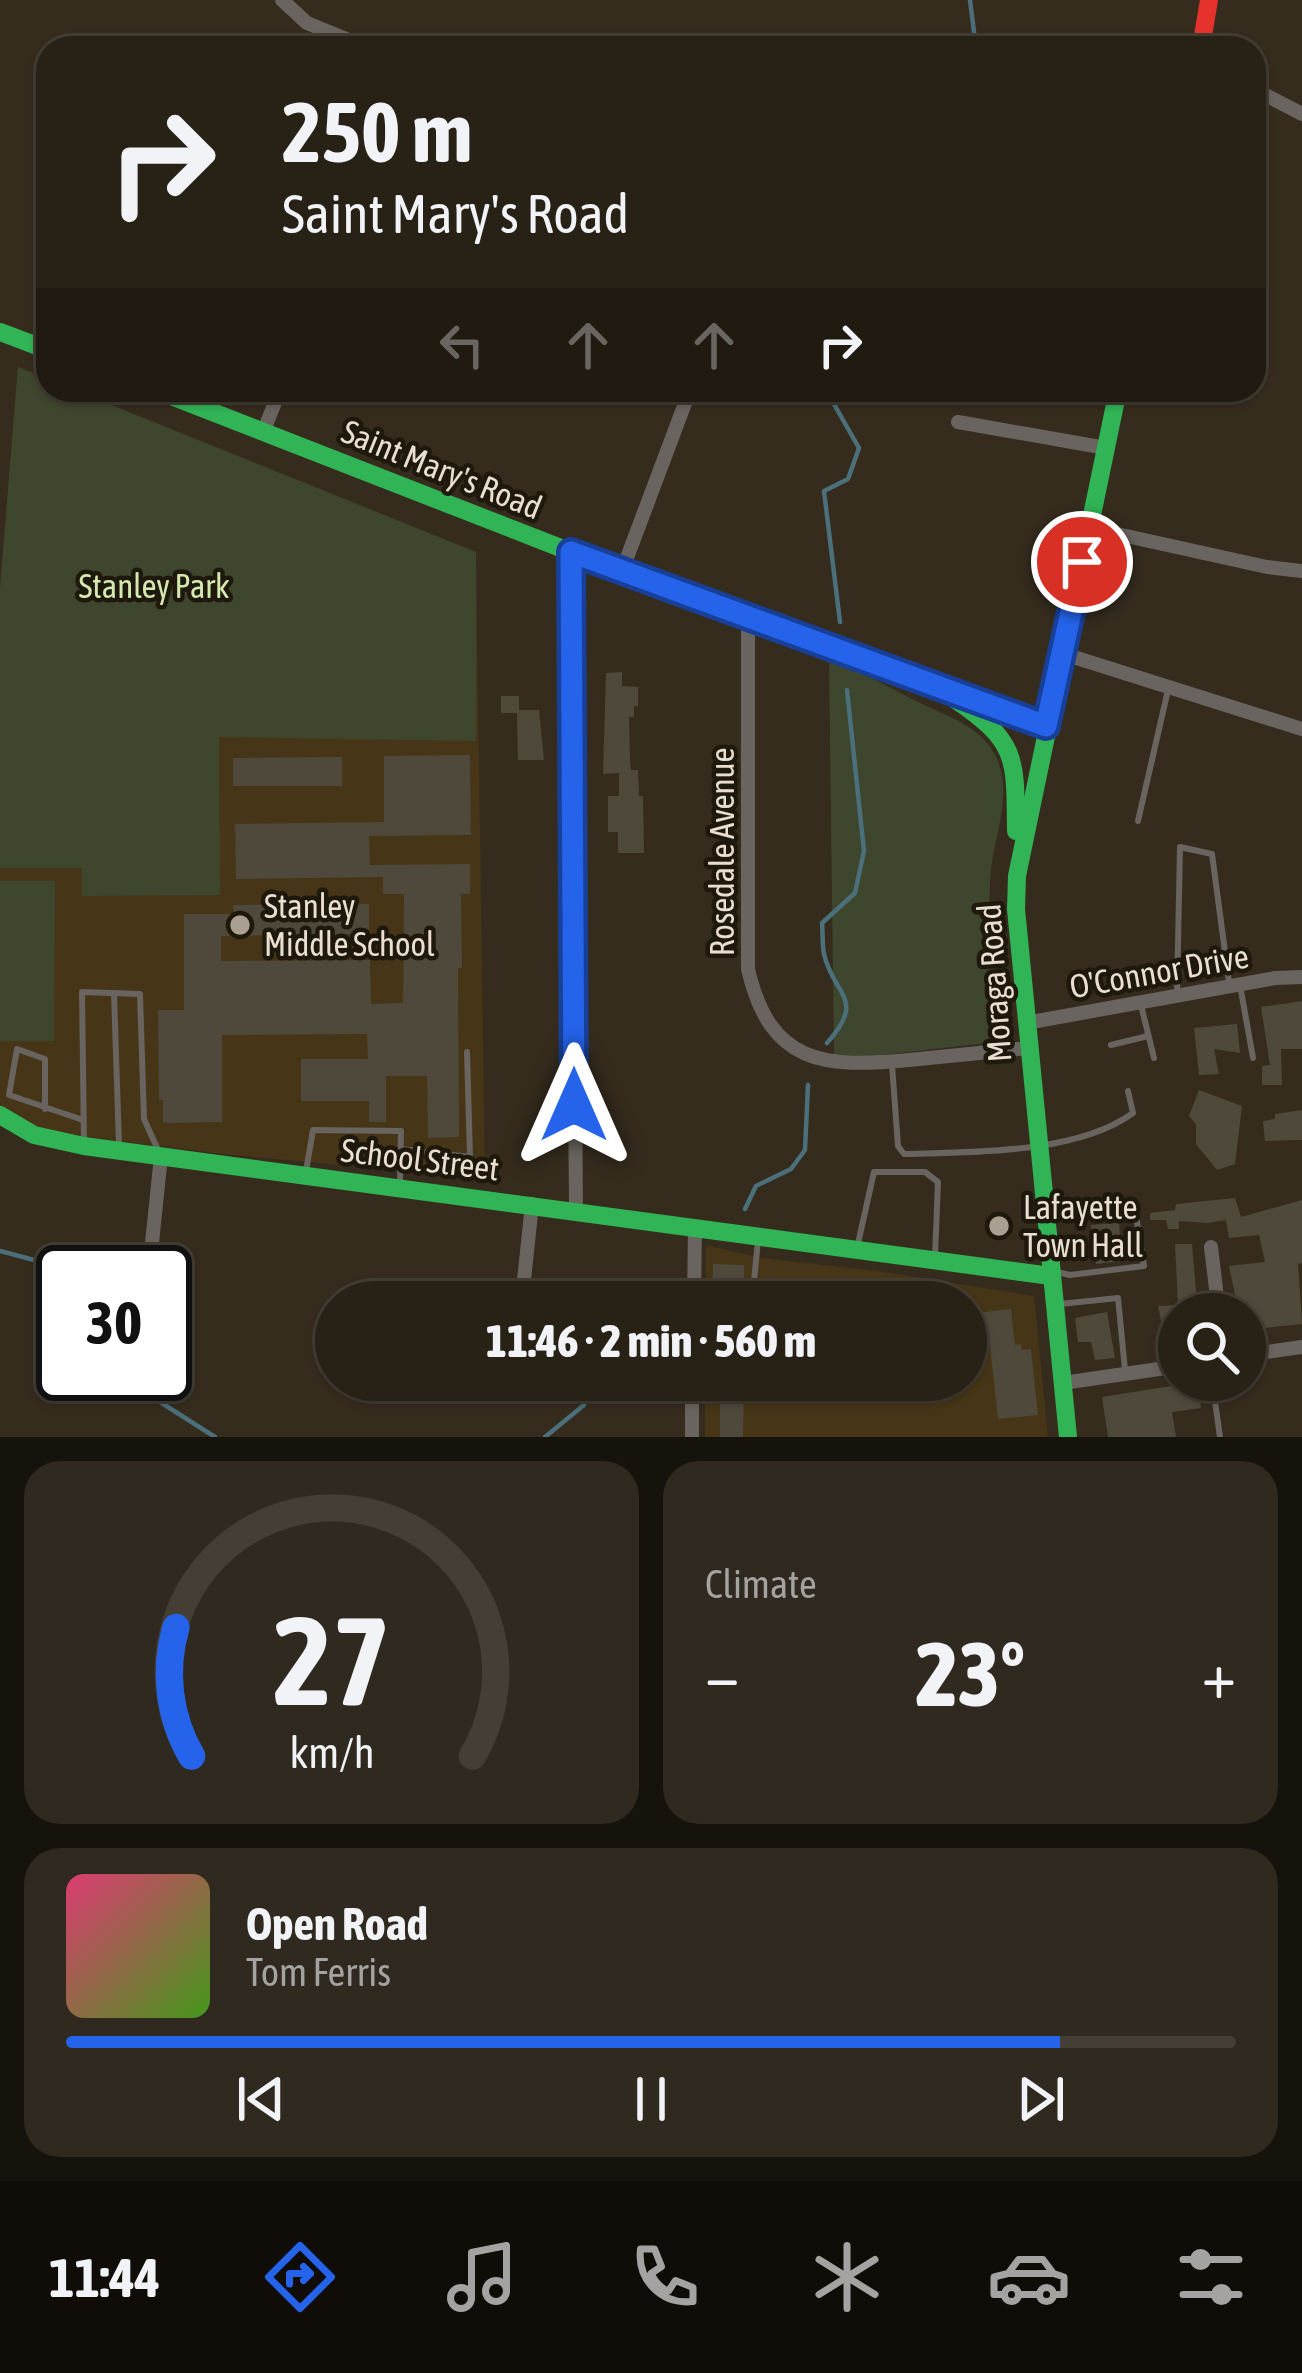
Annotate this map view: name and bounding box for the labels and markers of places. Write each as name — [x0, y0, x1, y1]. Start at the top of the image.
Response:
pin — [1031, 511, 1133, 613]
place label: Stanley Middle School — [264, 887, 435, 963]
marker: Stanley Middle School — [227, 912, 253, 938]
place label: Lafayette Town Hall — [1023, 1188, 1143, 1264]
marker: Lafayette Town Hall — [986, 1213, 1012, 1239]

